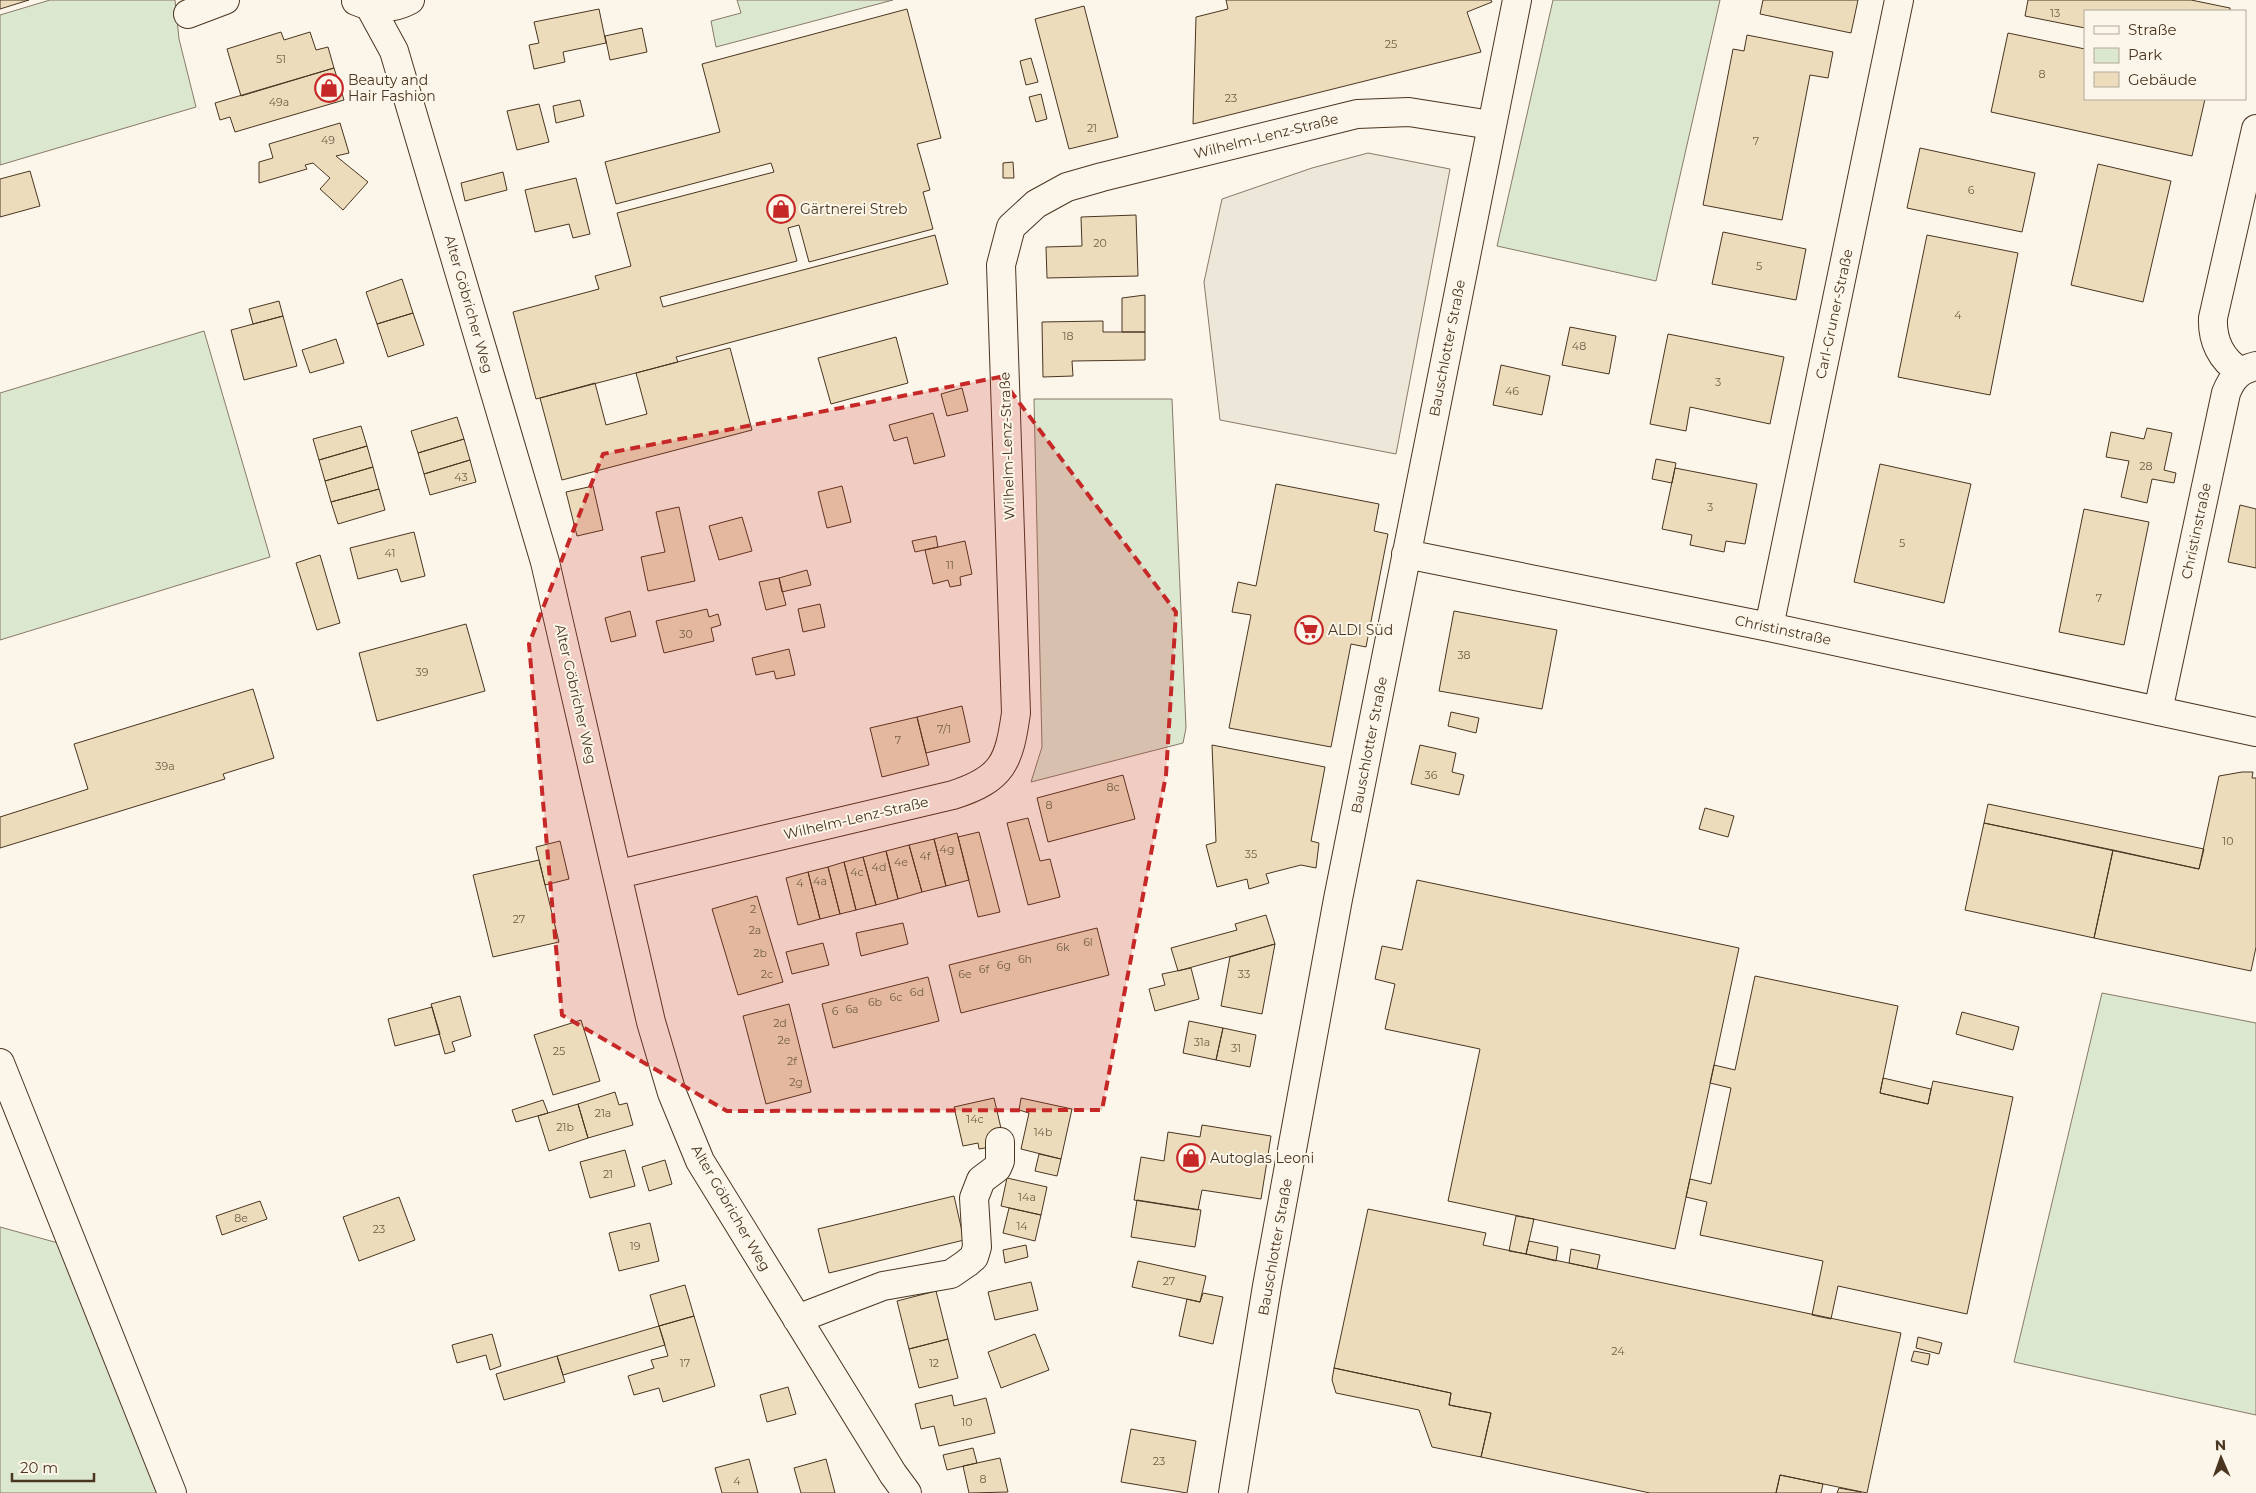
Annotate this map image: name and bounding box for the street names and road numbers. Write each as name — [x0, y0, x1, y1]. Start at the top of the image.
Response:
street label: Wilhelm-Lenz-Straße — [1192, 109, 1340, 163]
street label: Alter Göbricher Weg — [441, 233, 497, 375]
street label: Carl-Gruner-Straße — [1811, 247, 1857, 381]
street label: Bauschlotter Straße — [1425, 278, 1469, 418]
street label: Wilhelm-Lenz-Straße — [995, 372, 1019, 520]
street label: Christinstraße — [2177, 481, 2215, 581]
street label: Christinstraße — [1733, 611, 1833, 649]
street label: Alter Göbricher Weg — [551, 622, 601, 766]
street label: Bauschlotter Straße — [1347, 675, 1391, 815]
street label: Wilhelm-Lenz-Straße — [782, 793, 930, 843]
street label: Alter Göbricher Weg — [687, 1142, 775, 1274]
street label: Bauschlotter Straße — [1254, 1177, 1296, 1317]

